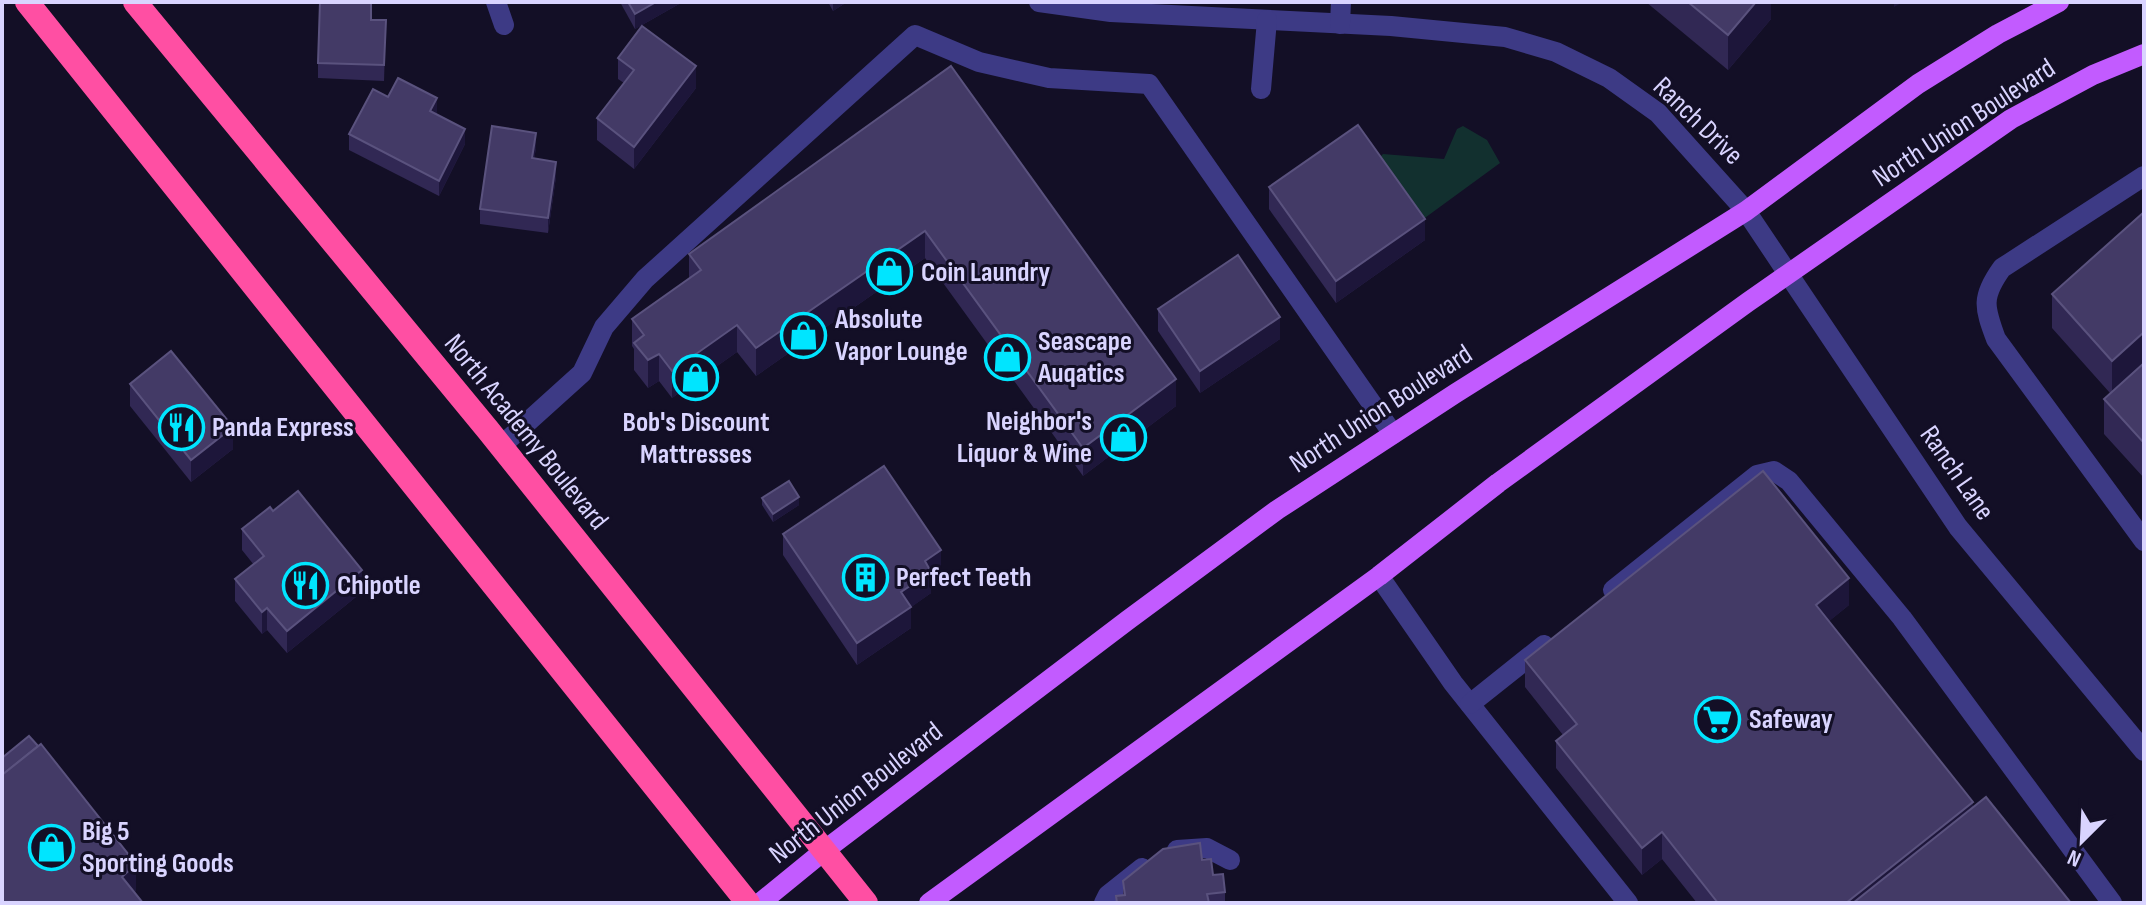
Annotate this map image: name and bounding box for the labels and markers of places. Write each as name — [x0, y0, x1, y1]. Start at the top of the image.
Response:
shop icon: Coin Laundry — [866, 248, 914, 296]
place label: Coin Laundry — [921, 256, 1050, 289]
place label: Absolute Vapor Lounge — [834, 303, 968, 368]
shop icon: Absolute Vapor Lounge — [780, 311, 828, 359]
place label: Seascape Auqatics — [1037, 325, 1132, 390]
shop icon: Seascape Auqatics — [983, 333, 1031, 381]
shop icon: Bob's Discount Mattresses — [672, 353, 720, 401]
restaurant icon: Panda Express — [157, 403, 205, 451]
place label: Neighbor's Liquor & Wine — [957, 405, 1092, 470]
place label: Bob's Discount Mattresses — [623, 406, 769, 471]
place label: Panda Express — [212, 411, 354, 444]
shop icon: Neighbor's Liquor & Wine — [1099, 413, 1147, 461]
building icon: Perfect Teeth — [841, 553, 889, 601]
restaurant icon: Chipotle — [282, 561, 330, 609]
place label: Perfect Teeth — [896, 561, 1031, 594]
place label: Chipotle — [337, 569, 421, 602]
supermarket icon: Safeway — [1694, 695, 1742, 743]
place label: Safeway — [1749, 703, 1833, 736]
place label: Big 5 Sporting Goods — [82, 815, 234, 880]
shop icon: Big 5 Sporting Goods — [27, 823, 75, 871]

